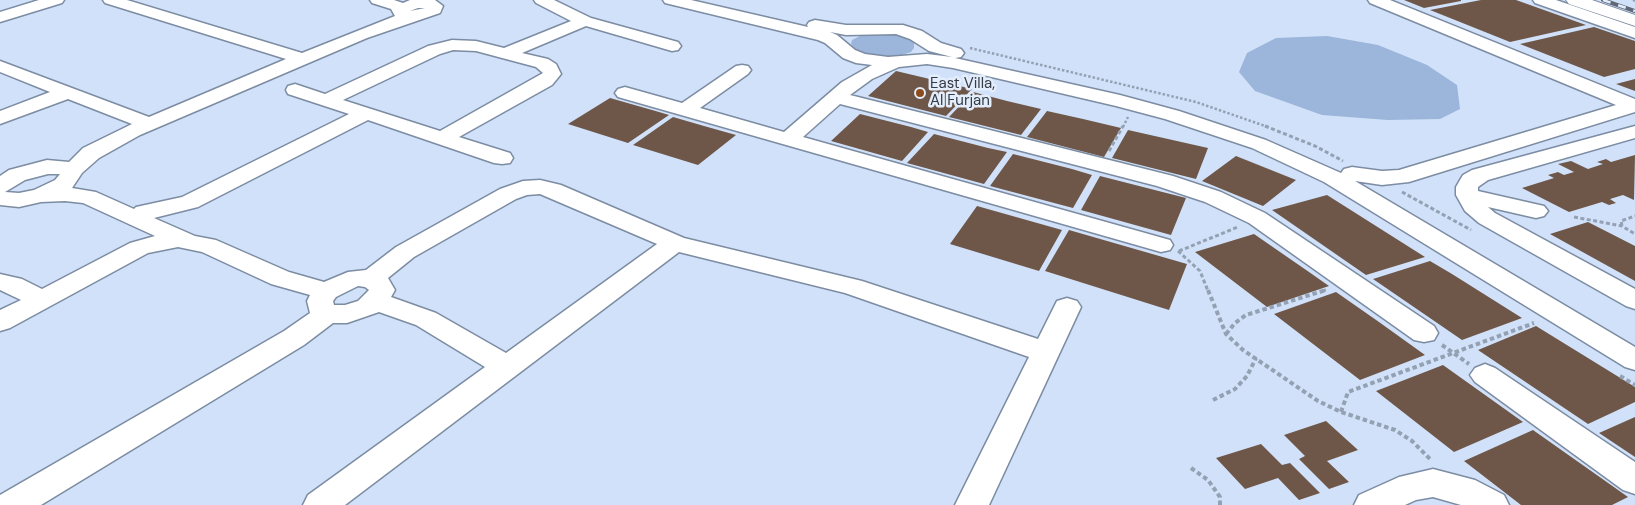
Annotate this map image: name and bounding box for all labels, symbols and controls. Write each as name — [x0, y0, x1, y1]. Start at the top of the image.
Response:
place label: East Villa, Al Furjan — [930, 75, 995, 110]
marker: East Villa, Al Furjan — [914, 87, 926, 99]

